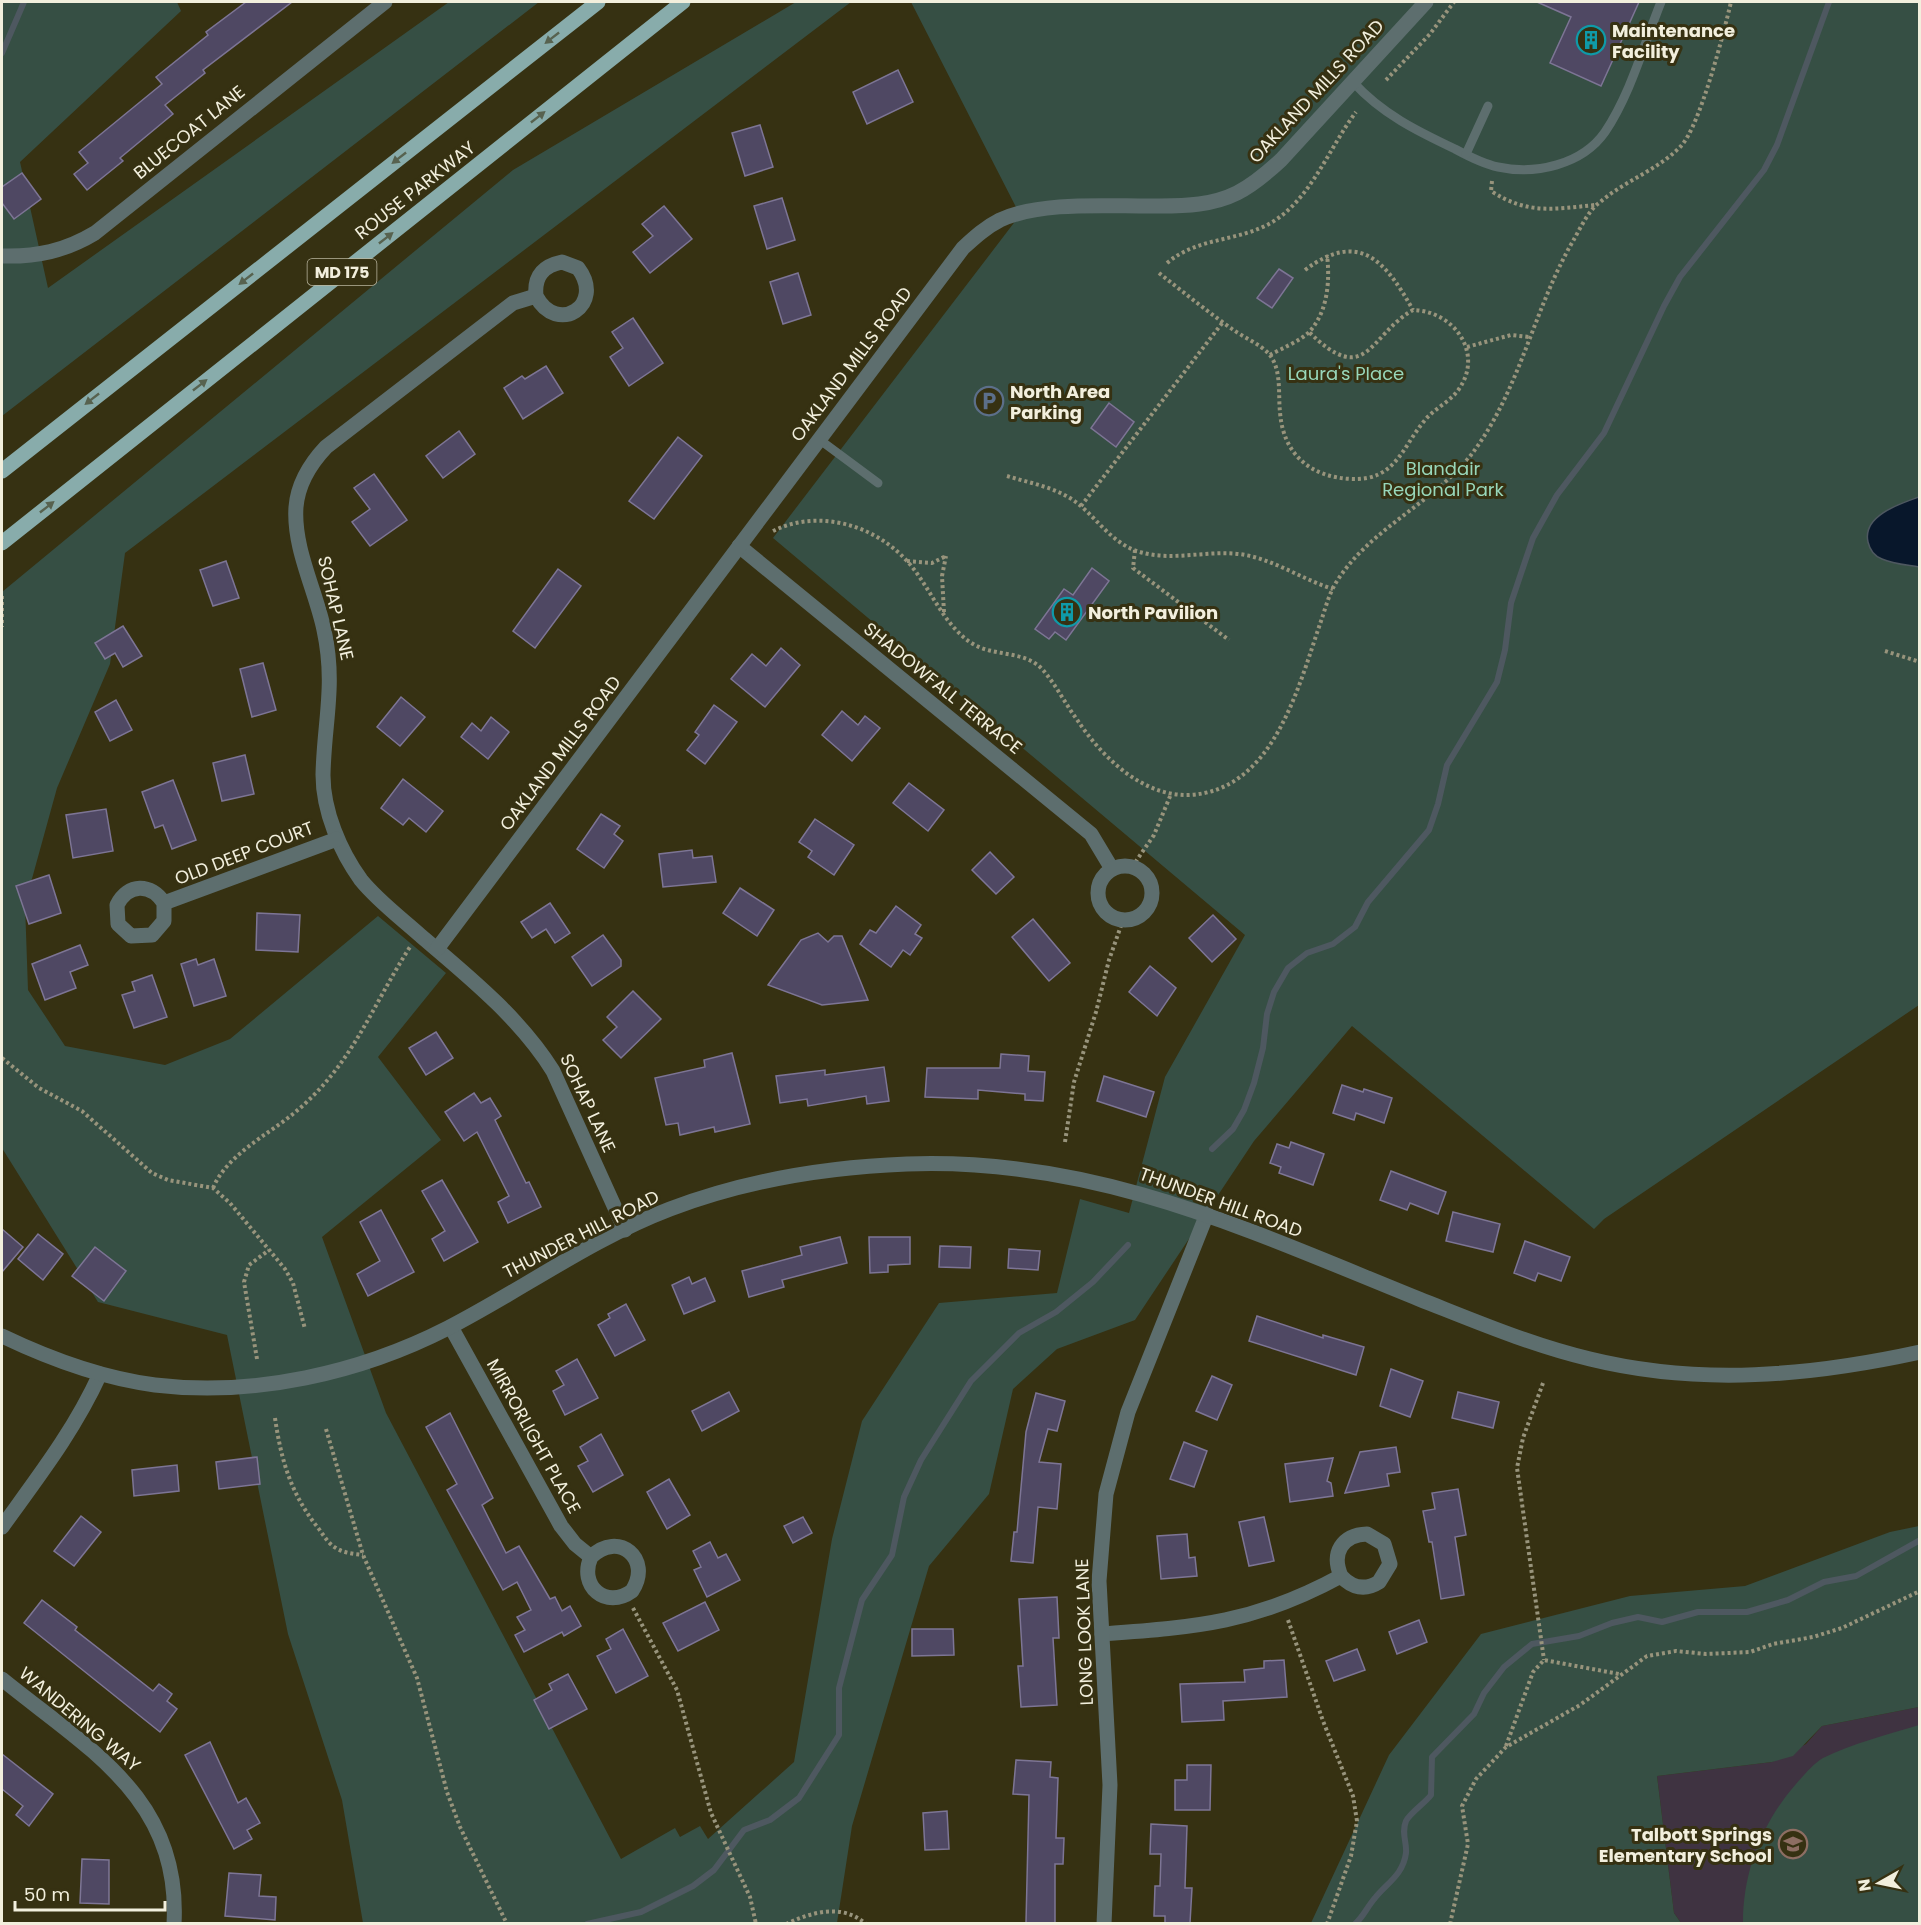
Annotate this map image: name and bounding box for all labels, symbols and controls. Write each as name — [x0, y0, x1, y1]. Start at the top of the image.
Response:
street label: OAKLAND MILLS ROAD — [1243, 14, 1389, 168]
place label: Maintenance Facility — [1612, 18, 1735, 64]
building icon: Maintenance Facility — [1575, 24, 1607, 56]
one-way arrow — [544, 31, 560, 44]
street label: BLUECOAT LANE — [128, 79, 250, 185]
one-way arrow — [531, 111, 546, 123]
street label: ROUSE PARKWAY — [350, 135, 481, 245]
one-way arrow — [391, 152, 407, 165]
one-way arrow — [378, 232, 393, 245]
road number: MD 175 — [308, 259, 376, 285]
one-way arrow — [238, 272, 253, 284]
street label: OAKLAND MILLS ROAD — [784, 281, 918, 447]
park label: Laura's Place — [1288, 361, 1404, 386]
one-way arrow — [192, 379, 208, 392]
place label: North Area Parking — [1010, 379, 1110, 425]
parking icon: North Area Parking — [973, 385, 1005, 417]
one-way arrow — [85, 393, 100, 405]
park label: Blandair Regional Park — [1382, 456, 1505, 502]
one-way arrow — [40, 501, 55, 513]
street label: SOHAP LANE — [312, 553, 360, 663]
building icon: North Pavilion — [1051, 596, 1083, 628]
place label: North Pavilion — [1088, 600, 1218, 625]
street label: SHADOWFALL TERRACE — [858, 616, 1028, 760]
street label: OAKLAND MILLS ROAD — [493, 670, 627, 836]
street label: OLD DEEP COURT — [171, 815, 317, 891]
street label: SOHAP LANE — [554, 1050, 622, 1156]
street label: THUNDER HILL ROAD — [1136, 1161, 1306, 1243]
street label: THUNDER HILL ROAD — [499, 1184, 663, 1284]
street label: MIRRORLIGHT PLACE — [481, 1354, 587, 1518]
street label: LONG LOOK LANE — [1069, 1558, 1099, 1706]
street label: WANDERING WAY — [14, 1661, 146, 1778]
place label: Talbott Springs Elementary School — [1599, 1822, 1772, 1868]
school or university icon: Talbott Springs Elementary School — [1777, 1828, 1809, 1860]
north arrow — [1849, 1853, 1909, 1913]
scale bar — [15, 1874, 165, 1912]
text: N — [1852, 1878, 1877, 1893]
text: 50 m — [24, 1882, 70, 1907]

